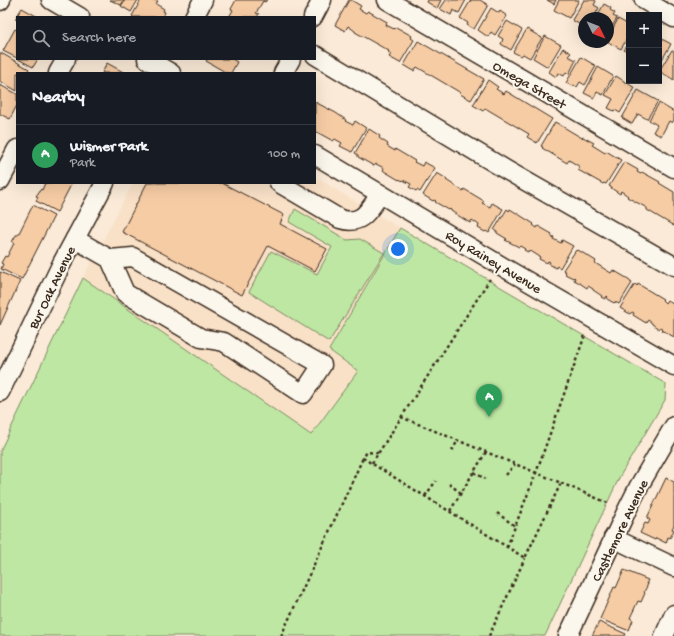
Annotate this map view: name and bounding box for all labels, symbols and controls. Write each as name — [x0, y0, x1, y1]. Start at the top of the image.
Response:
north arrow — [578, 12, 614, 48]
map controls — [626, 12, 662, 84]
button: + — [626, 12, 662, 48]
search box — [16, 16, 316, 60]
icon: search — [30, 27, 52, 49]
text: Search here — [62, 29, 136, 47]
button: − — [626, 48, 662, 84]
street label: Omega Street — [489, 58, 570, 115]
text: Nearby — [32, 88, 85, 108]
text: Wismer Park — [70, 138, 147, 156]
text: A — [41, 147, 49, 162]
text: 100 m — [268, 147, 300, 162]
text: Park — [70, 156, 95, 171]
street label: Roy Rainey Avenue — [442, 228, 545, 299]
your location — [388, 239, 408, 259]
street label: Bur Oak Avenue — [25, 243, 81, 333]
pin: A — [476, 384, 502, 417]
street label: Castlemore Avenue — [589, 477, 654, 585]

